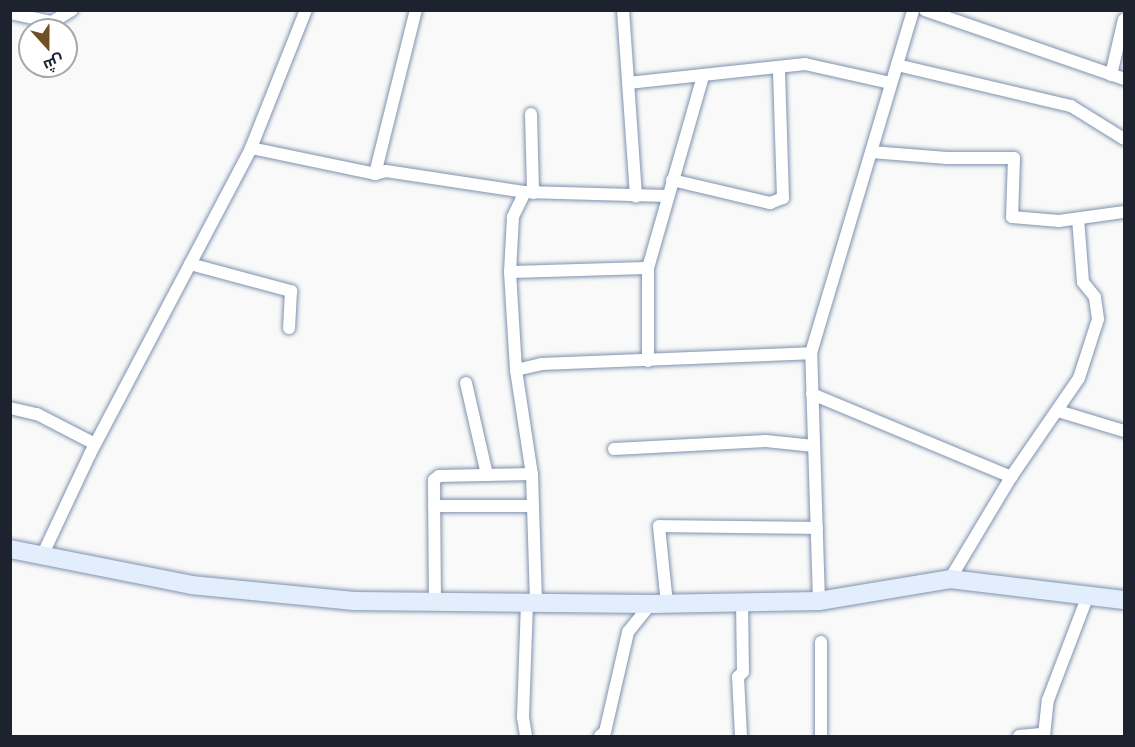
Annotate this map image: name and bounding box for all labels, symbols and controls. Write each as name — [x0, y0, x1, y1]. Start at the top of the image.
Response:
north arrow — [18, 18, 78, 78]
text: ش — [41, 51, 67, 76]

